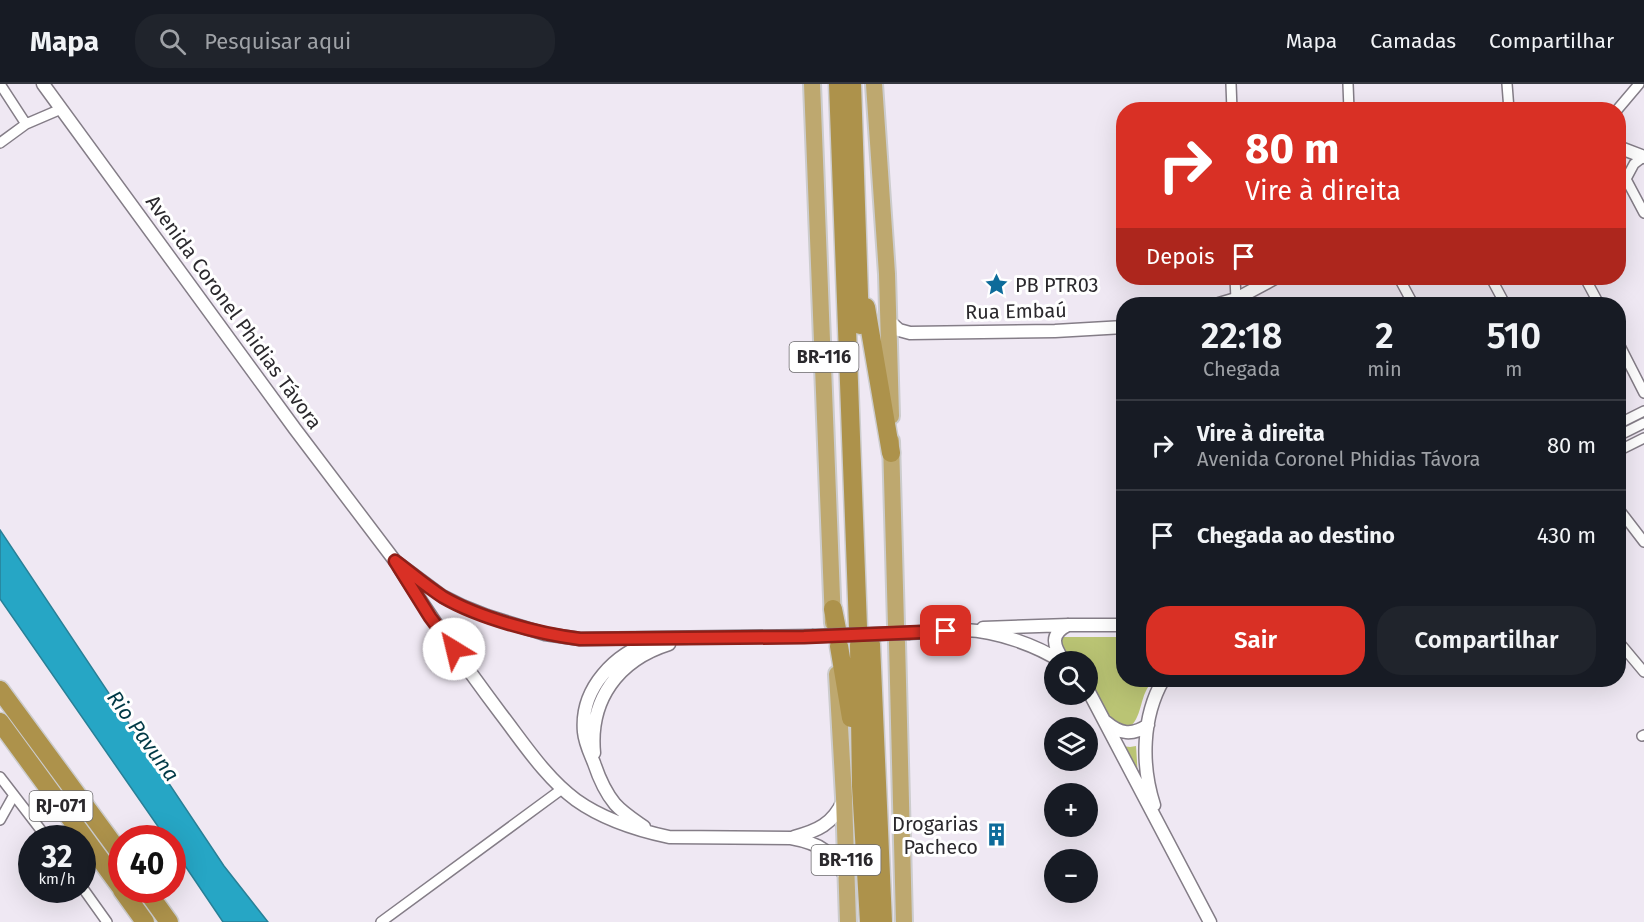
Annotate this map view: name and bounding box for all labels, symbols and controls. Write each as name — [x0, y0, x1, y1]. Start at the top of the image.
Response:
search box — [135, 14, 555, 68]
text: Mapa — [30, 25, 99, 58]
icon: search — [156, 25, 189, 58]
text: Pesquisar aqui — [204, 28, 351, 55]
text: Mapa — [1286, 28, 1337, 54]
text: Camadas — [1370, 28, 1456, 54]
text: Compartilhar — [1489, 28, 1614, 54]
text: 80 m — [1245, 124, 1339, 174]
icon: right — [1146, 126, 1224, 204]
text: Vire à direita — [1245, 175, 1401, 207]
street label: Avenida Coronel Phidias Távora — [141, 190, 327, 434]
icon: arrive — [1227, 240, 1260, 273]
text: Depois — [1146, 243, 1215, 270]
place icon: PB PTR03 — [984, 272, 1010, 298]
place label: PB PTR03 — [1015, 273, 1099, 297]
street label: Rua Embaú — [965, 298, 1067, 324]
text: 22:18 — [1201, 314, 1282, 358]
text: 2 — [1375, 314, 1394, 358]
text: 510 — [1487, 314, 1541, 358]
road number: BR-116 — [790, 342, 858, 372]
text: Chegada — [1203, 357, 1280, 381]
text: min — [1367, 357, 1402, 381]
text: m — [1505, 357, 1522, 381]
text: Vire à direita — [1197, 420, 1325, 447]
icon: right — [1146, 429, 1179, 462]
text: 80 m — [1547, 432, 1596, 459]
text: Avenida Coronel Phidias Távora — [1197, 447, 1480, 471]
icon: arrive — [1146, 519, 1179, 552]
text: Chegada ao destino — [1197, 522, 1395, 549]
text: 430 m — [1537, 522, 1596, 549]
pin — [920, 605, 971, 656]
button: Sair — [1146, 606, 1365, 675]
button: Compartilhar — [1377, 606, 1596, 675]
icon: arrive — [929, 614, 962, 647]
position arrow — [422, 617, 486, 681]
map controls — [1044, 651, 1098, 903]
button: search — [1044, 651, 1098, 705]
water label: Rio Pavuna — [101, 686, 185, 786]
button: layers — [1044, 717, 1098, 771]
button: + — [1044, 783, 1098, 837]
road number: RJ-071 — [29, 791, 92, 821]
place label: Drogarias Pacheco — [892, 812, 978, 859]
building icon: Drogarias Pacheco — [983, 822, 1009, 848]
speed limit sign: 40 — [108, 825, 186, 903]
text: 32 — [42, 839, 72, 875]
road number: BR-116 — [812, 845, 880, 875]
button: − — [1044, 849, 1098, 903]
text: km/h — [38, 870, 76, 888]

